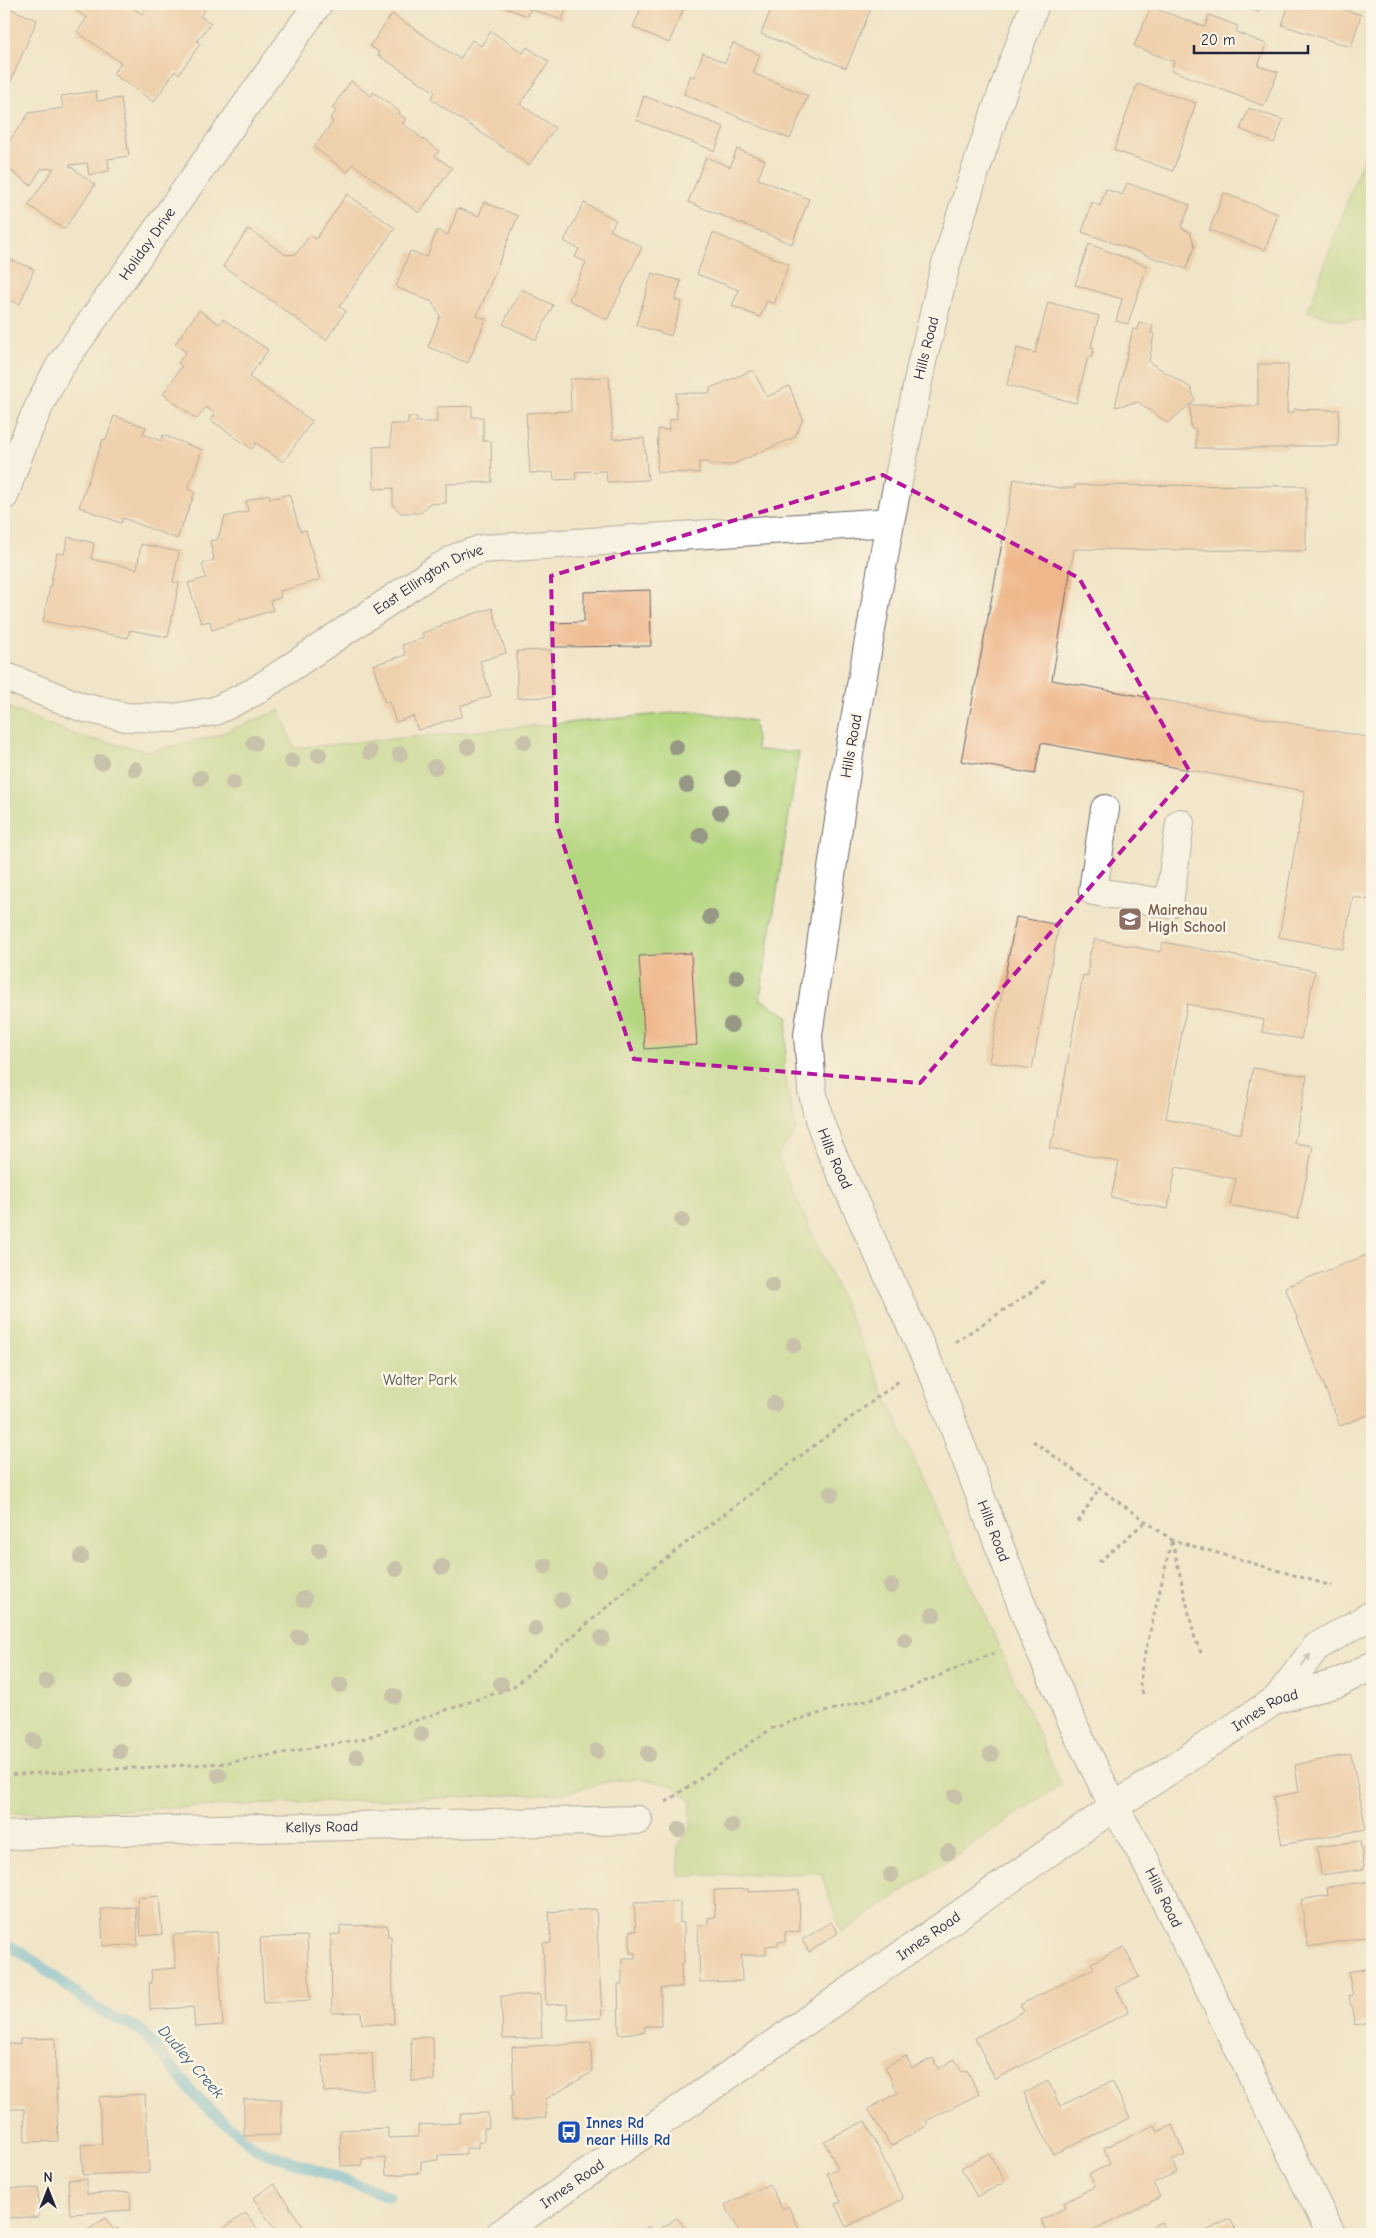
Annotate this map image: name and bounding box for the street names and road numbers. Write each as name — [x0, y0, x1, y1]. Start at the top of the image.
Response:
street label: Holiday Drive — [115, 203, 180, 284]
street label: Hills Road — [909, 315, 943, 381]
street label: East Ellington Drive — [370, 540, 486, 618]
street label: Hills Road — [837, 713, 865, 779]
street label: Hills Road — [814, 1126, 856, 1192]
street label: Hills Road — [974, 1497, 1013, 1564]
street label: Innes Road — [1228, 1685, 1300, 1735]
street label: Kellys Road — [285, 1817, 358, 1837]
street label: Hills Road — [1141, 1865, 1186, 1930]
street label: Innes Road — [893, 1908, 964, 1964]
street label: Innes Road — [537, 2155, 608, 2212]

